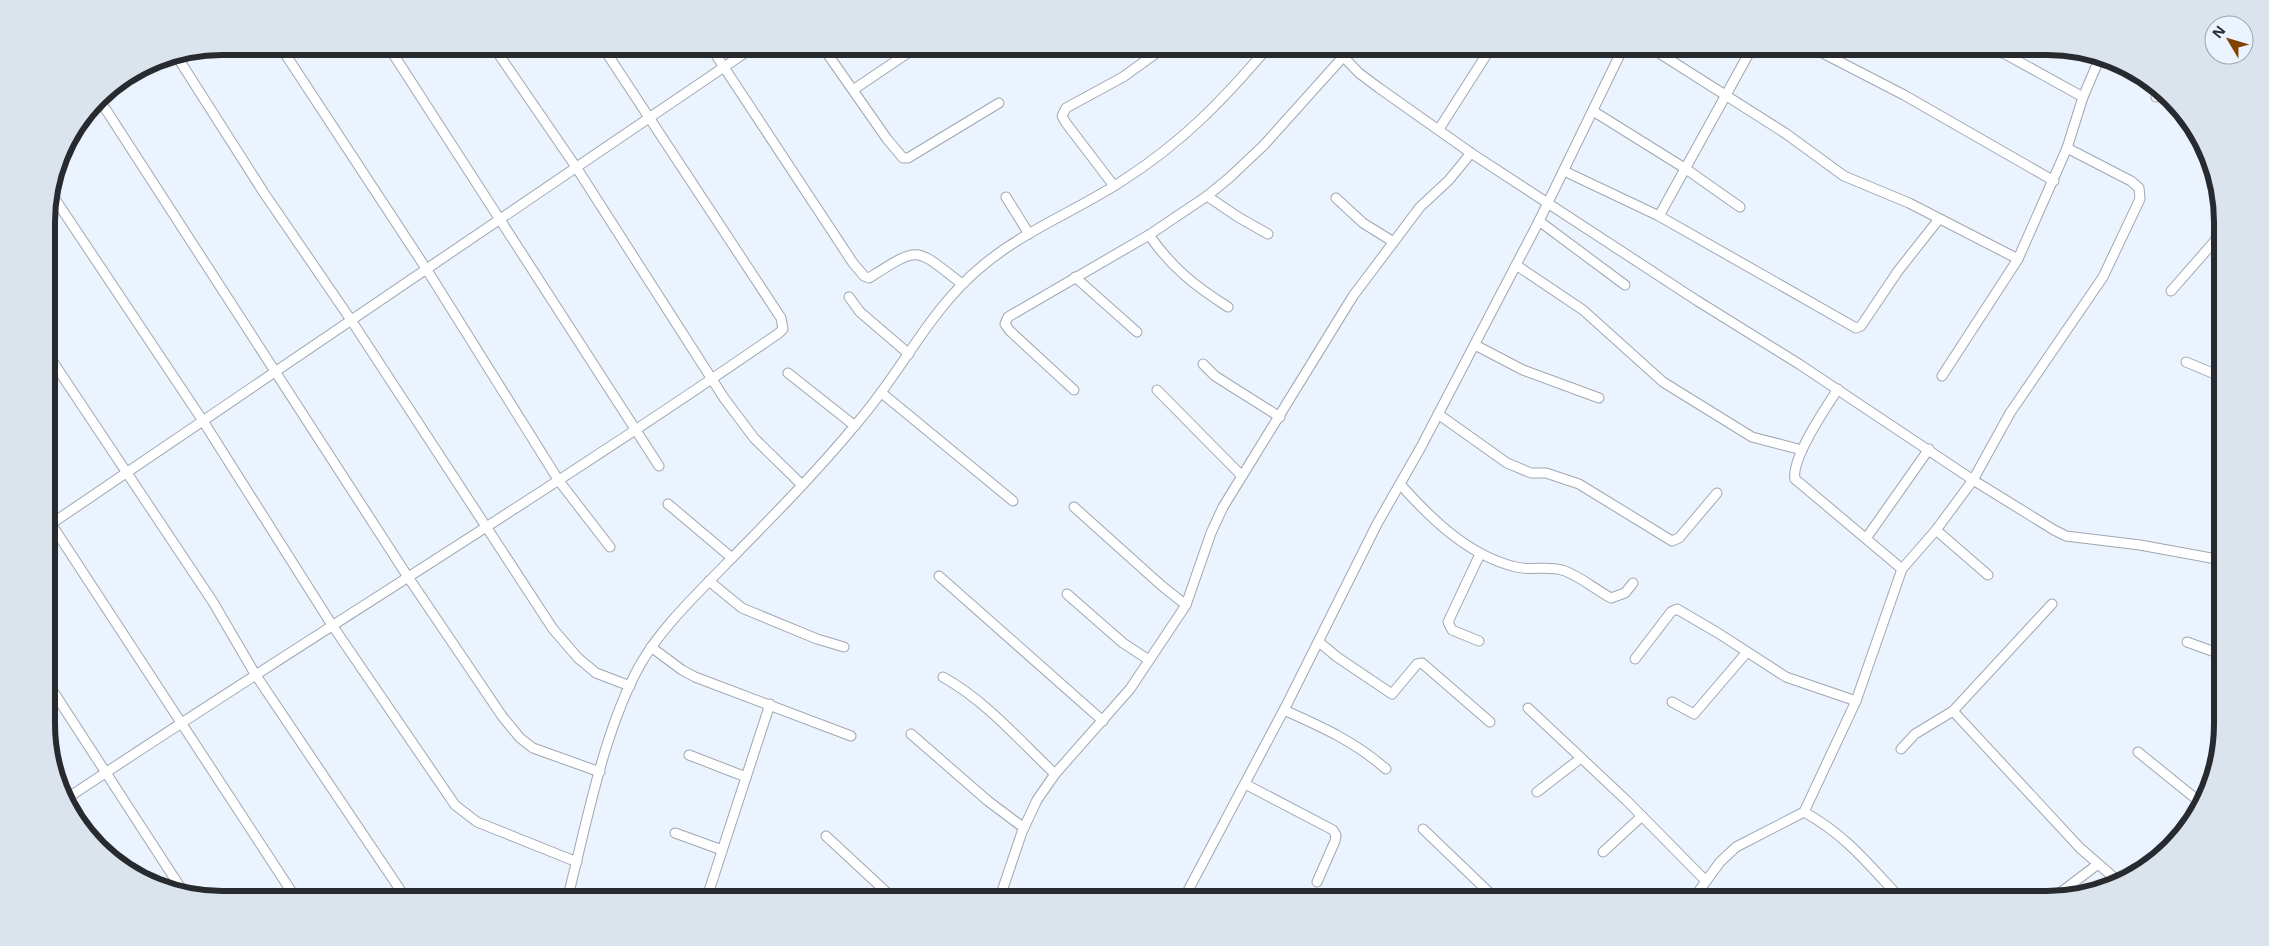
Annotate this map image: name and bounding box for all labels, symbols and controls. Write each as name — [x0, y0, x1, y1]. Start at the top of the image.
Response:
north arrow — [2204, 15, 2254, 65]
text: N — [2207, 21, 2229, 42]

